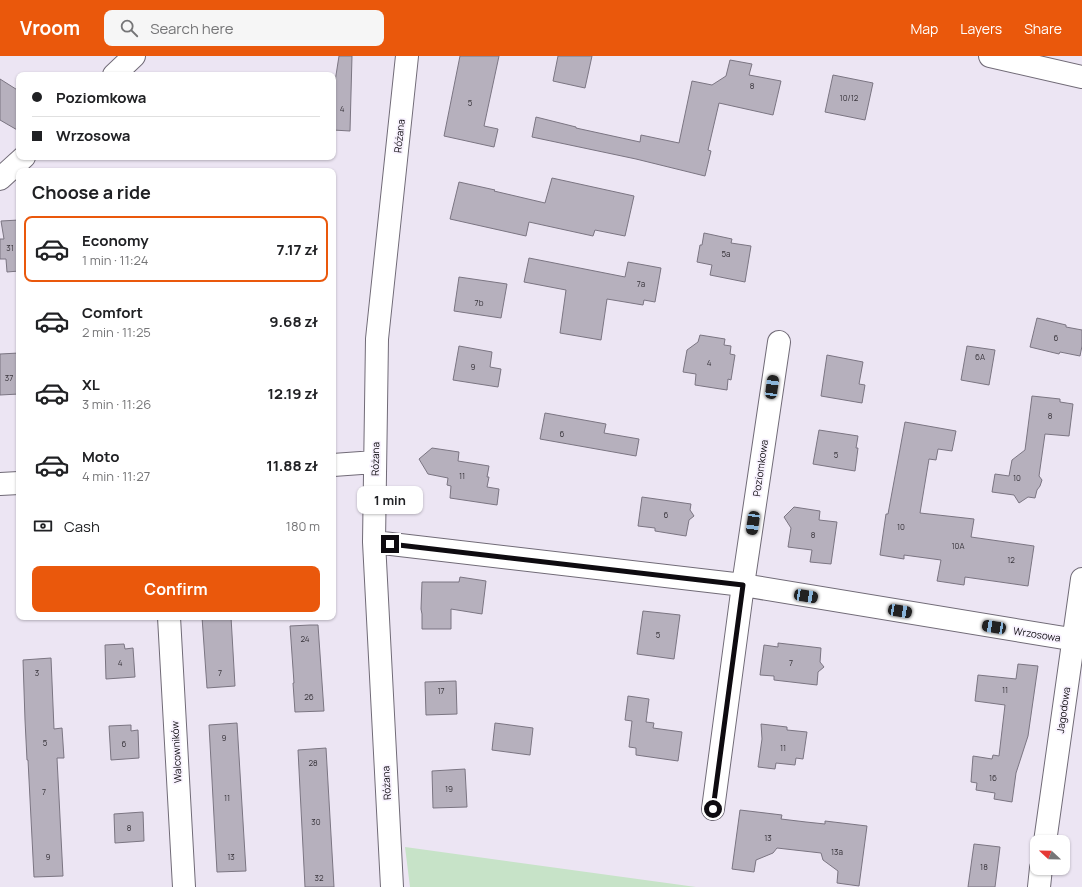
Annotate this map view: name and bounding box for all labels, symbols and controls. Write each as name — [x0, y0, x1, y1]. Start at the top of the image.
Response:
search box — [104, 10, 384, 46]
text: Vroom — [20, 15, 80, 41]
icon: search — [118, 17, 140, 39]
text: Search here — [150, 18, 234, 39]
text: Map — [910, 19, 938, 38]
text: Layers — [960, 19, 1002, 38]
text: Share — [1024, 19, 1062, 38]
house number: 8 — [750, 80, 755, 91]
text: Poziomkowa — [56, 87, 147, 108]
house number: 10/12 — [840, 92, 859, 103]
house number: 5 — [468, 97, 473, 108]
house number: 4 — [340, 103, 345, 114]
street label: Różana — [390, 118, 408, 154]
text: Wrzosowa — [56, 125, 130, 146]
text: Choose a ride — [32, 180, 151, 204]
text: Economy — [82, 230, 149, 251]
icon: car — [34, 231, 70, 267]
text: 7.17 zł — [277, 239, 318, 260]
house number: 31 — [6, 242, 14, 253]
house number: 5a — [721, 248, 731, 259]
text: 1 min · 11:24 — [82, 251, 148, 269]
house number: 7a — [637, 278, 645, 289]
house number: 7b — [475, 297, 484, 308]
text: Comfort — [82, 302, 143, 323]
icon: car — [34, 303, 70, 339]
text: 9.68 zł — [269, 311, 318, 332]
text: 2 min · 11:25 — [82, 323, 151, 341]
house number: 6 — [1054, 332, 1059, 343]
house number: 6A — [975, 351, 985, 362]
house number: 4 — [707, 357, 712, 368]
house number: 9 — [471, 361, 476, 372]
house number: 37 — [5, 372, 13, 383]
text: XL — [82, 374, 100, 395]
car — [764, 374, 780, 400]
icon: car — [34, 375, 70, 411]
text: 12.19 zł — [267, 383, 318, 404]
text: 3 min · 11:26 — [82, 395, 151, 413]
house number: 8 — [1048, 410, 1053, 421]
house number: 6 — [560, 428, 565, 439]
street label: Poziomkowa — [749, 439, 771, 497]
street label: Różana — [368, 442, 382, 476]
text: Moto — [82, 446, 119, 467]
icon: car — [34, 447, 70, 483]
house number: 5 — [834, 449, 839, 460]
text: 11.88 zł — [266, 455, 318, 476]
text: 4 min · 11:27 — [82, 467, 150, 485]
house number: 11 — [459, 470, 465, 481]
house number: 10 — [1013, 472, 1021, 483]
callout: 1 min — [357, 486, 423, 514]
text: 1 min — [374, 491, 406, 509]
house number: 6 — [664, 509, 669, 520]
car — [745, 510, 761, 536]
icon: cash — [32, 515, 54, 537]
text: Cash — [64, 516, 100, 537]
text: 180 m — [286, 517, 320, 535]
house number: 10 — [897, 521, 905, 532]
house number: 8 — [811, 529, 816, 540]
route end — [381, 535, 399, 553]
house number: 10A — [951, 540, 965, 551]
house number: 12 — [1007, 554, 1015, 565]
button: Confirm — [32, 566, 320, 612]
car — [793, 588, 819, 604]
car — [887, 603, 913, 619]
car — [981, 619, 1007, 635]
street label: Wrzosowa — [1012, 623, 1062, 645]
house number: 5 — [656, 629, 661, 640]
house number: 24 — [300, 633, 310, 644]
house number: 4 — [118, 657, 123, 668]
house number: 7 — [789, 657, 793, 668]
house number: 3 — [35, 667, 39, 678]
house number: 7 — [218, 667, 222, 678]
house number: 11 — [1002, 684, 1008, 695]
house number: 17 — [437, 685, 445, 696]
street label: Jagodowa — [1053, 686, 1073, 734]
house number: 26 — [304, 691, 314, 702]
street label: Walcowników — [167, 720, 185, 783]
house number: 9 — [222, 732, 227, 743]
house number: 5 — [43, 737, 48, 748]
house number: 6 — [122, 738, 127, 749]
house number: 11 — [780, 742, 786, 753]
house number: 28 — [308, 757, 318, 768]
street label: Różana — [378, 766, 394, 800]
house number: 16 — [989, 772, 997, 783]
house number: 19 — [445, 783, 453, 794]
house number: 7 — [42, 786, 46, 797]
house number: 11 — [224, 792, 230, 803]
route start — [704, 800, 722, 818]
house number: 30 — [311, 816, 321, 827]
house number: 8 — [127, 822, 132, 833]
house number: 13 — [764, 832, 772, 843]
north arrow — [1030, 835, 1070, 875]
map controls — [1030, 835, 1070, 875]
house number: 13a — [831, 846, 843, 857]
house number: 9 — [46, 851, 51, 862]
house number: 13 — [227, 851, 235, 862]
house number: 18 — [980, 861, 988, 872]
house number: 32 — [315, 872, 324, 883]

